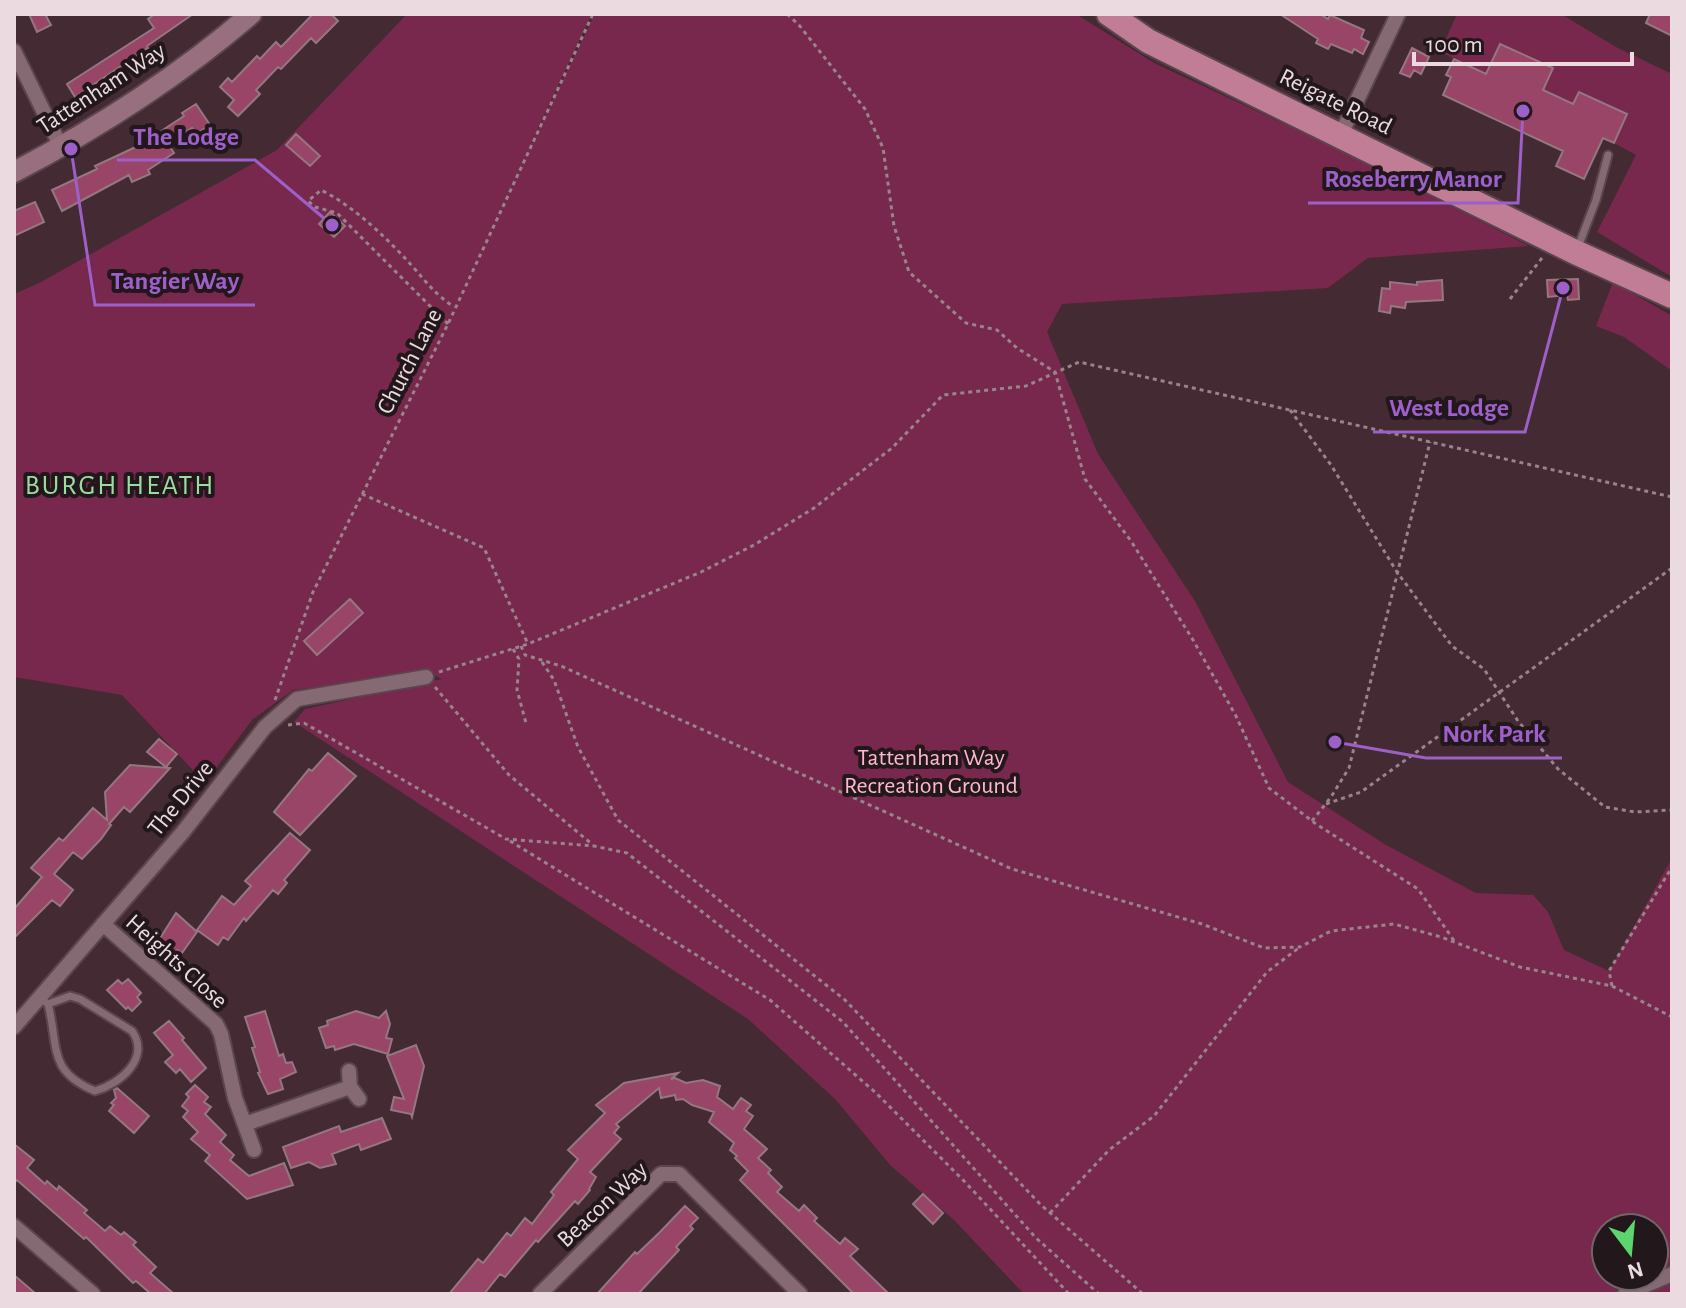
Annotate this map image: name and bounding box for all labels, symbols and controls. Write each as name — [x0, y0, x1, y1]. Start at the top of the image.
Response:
scale bar — [1414, 16, 1632, 66]
text: 100 m — [1426, 33, 1483, 57]
street label: Tattenham Way — [33, 39, 170, 139]
street label: Reigate Road — [1276, 64, 1396, 139]
callout: The Lodge — [117, 110, 255, 160]
text: The Lodge — [133, 124, 239, 150]
callout: Roseberry Manor — [1308, 153, 1518, 203]
text: Roseberry Manor — [1324, 166, 1502, 192]
callout: Tangier Way — [95, 255, 255, 305]
text: Tangier Way — [111, 268, 240, 294]
street label: Church Lane — [373, 305, 447, 418]
callout: West Lodge — [1373, 382, 1525, 432]
text: West Lodge — [1389, 395, 1509, 421]
district label: BURGH HEATH — [25, 472, 215, 500]
callout: Nork Park — [1426, 708, 1562, 758]
text: Nork Park — [1442, 721, 1546, 747]
park label: Tattenham Way Recreation Ground — [844, 746, 1018, 798]
street label: The Drive — [143, 757, 218, 841]
street label: Heights Close — [121, 910, 232, 1013]
street label: Beacon Way — [553, 1157, 652, 1252]
north arrow — [1590, 1212, 1670, 1292]
text: N — [1625, 1258, 1646, 1283]

